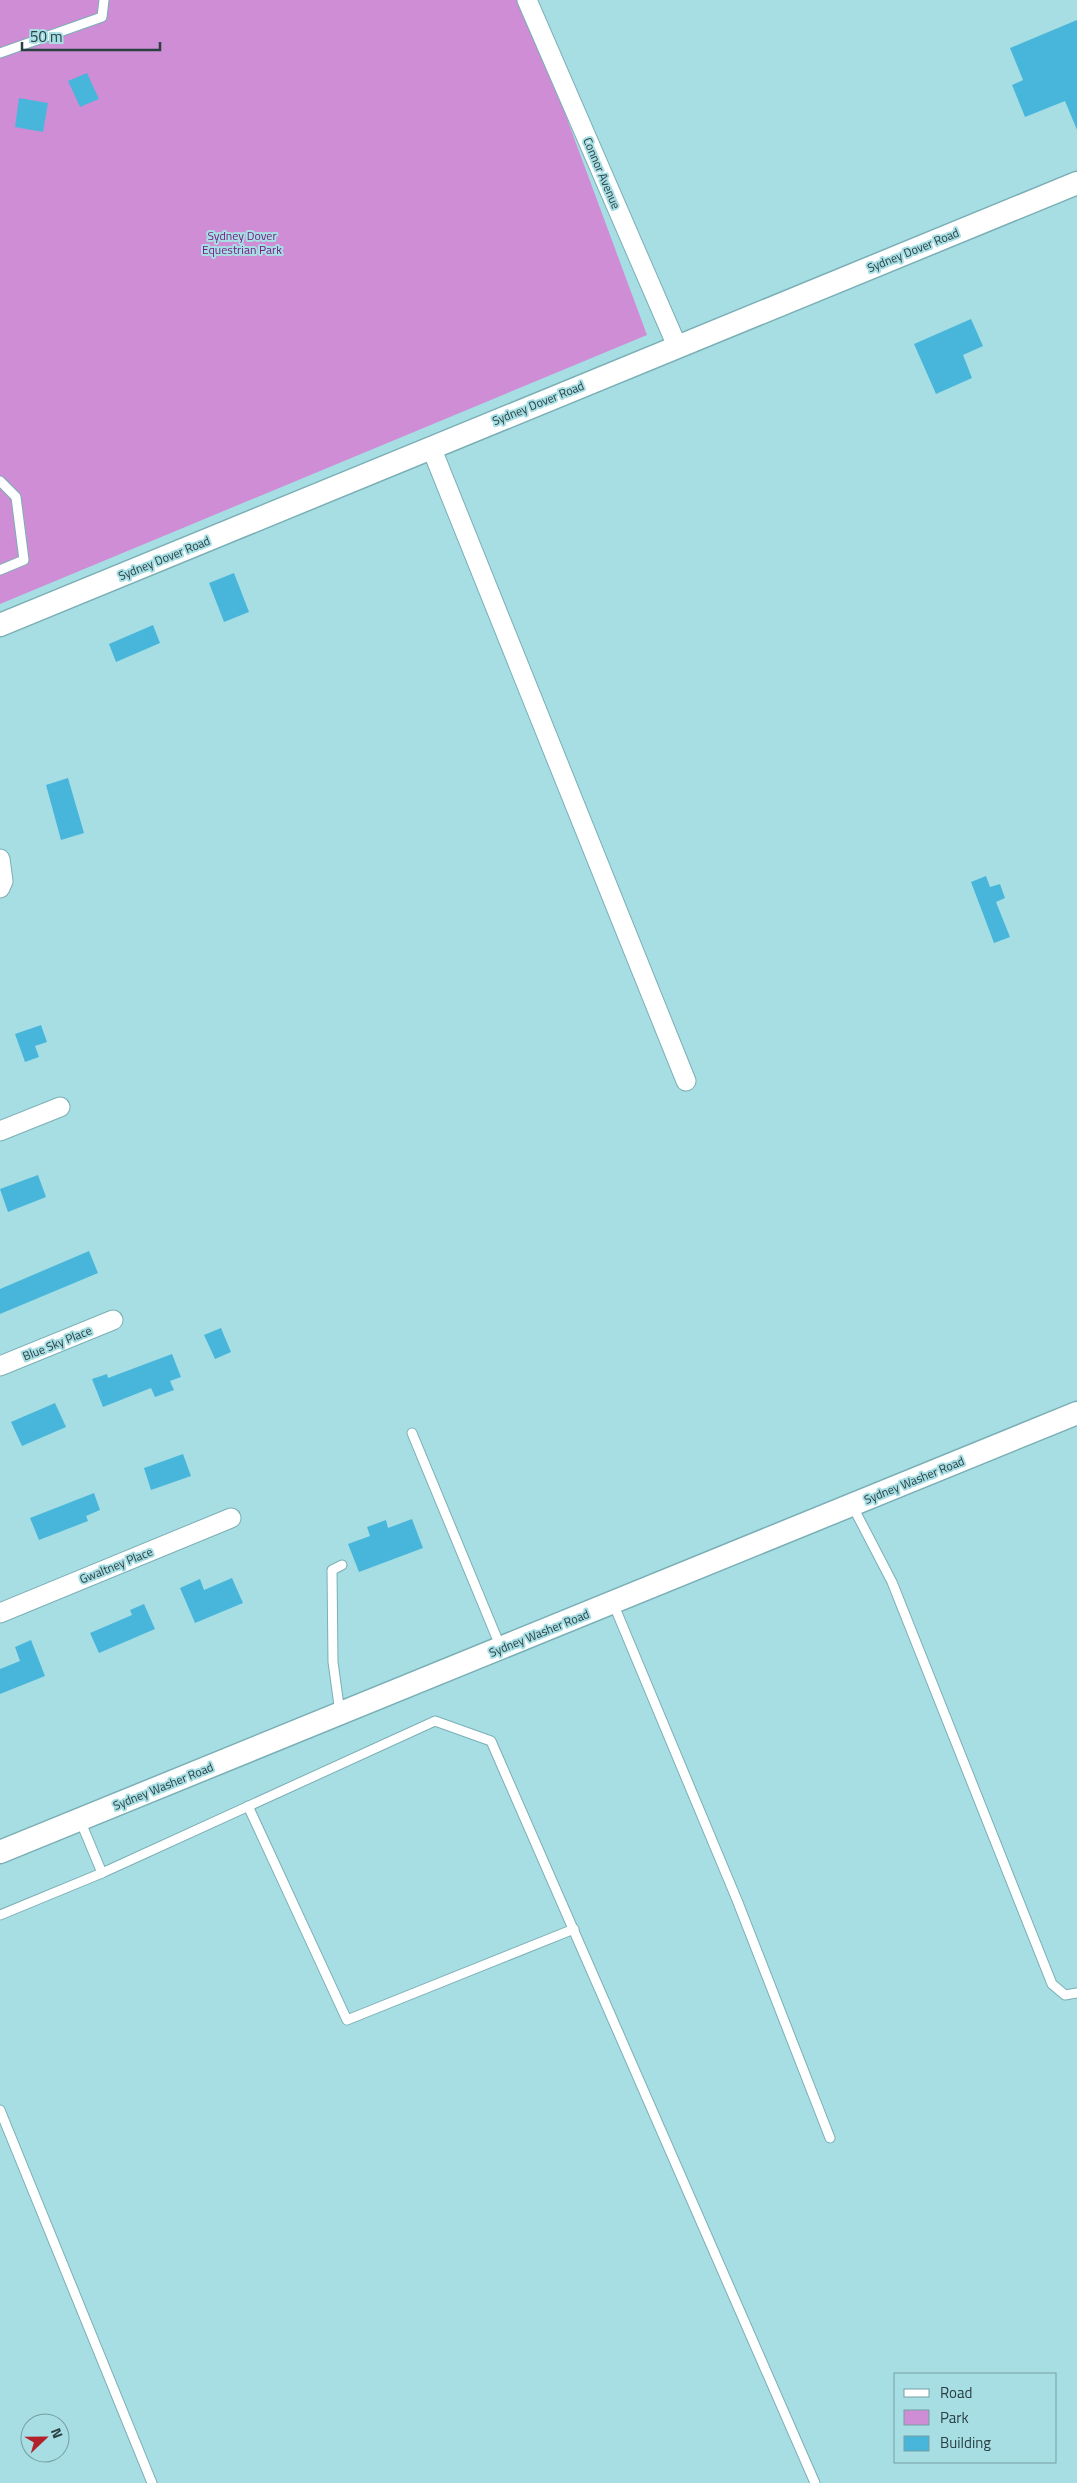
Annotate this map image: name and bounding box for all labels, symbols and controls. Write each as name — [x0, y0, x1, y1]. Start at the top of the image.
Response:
scale bar — [22, 20, 160, 52]
text: 50 m — [30, 25, 63, 48]
street label: Connor Avenue — [578, 134, 626, 212]
street label: Sydney Dover Road — [864, 223, 962, 277]
park label: Sydney Dover Equestrian Park — [202, 226, 282, 259]
street label: Sydney Dover Road — [489, 376, 587, 430]
street label: Sydney Dover Road — [115, 531, 213, 585]
street label: Blue Sky Place — [20, 1321, 94, 1365]
street label: Sydney Washer Road — [861, 1451, 967, 1509]
street label: Gwaltney Place — [77, 1542, 155, 1588]
street label: Sydney Washer Road — [486, 1604, 592, 1662]
street label: Sydney Washer Road — [110, 1757, 216, 1815]
legend — [894, 2373, 1057, 2463]
text: Road — [940, 2381, 972, 2404]
text: Park — [940, 2406, 969, 2429]
north arrow — [20, 2413, 70, 2463]
text: N — [46, 2425, 69, 2441]
text: Building — [940, 2431, 991, 2454]

